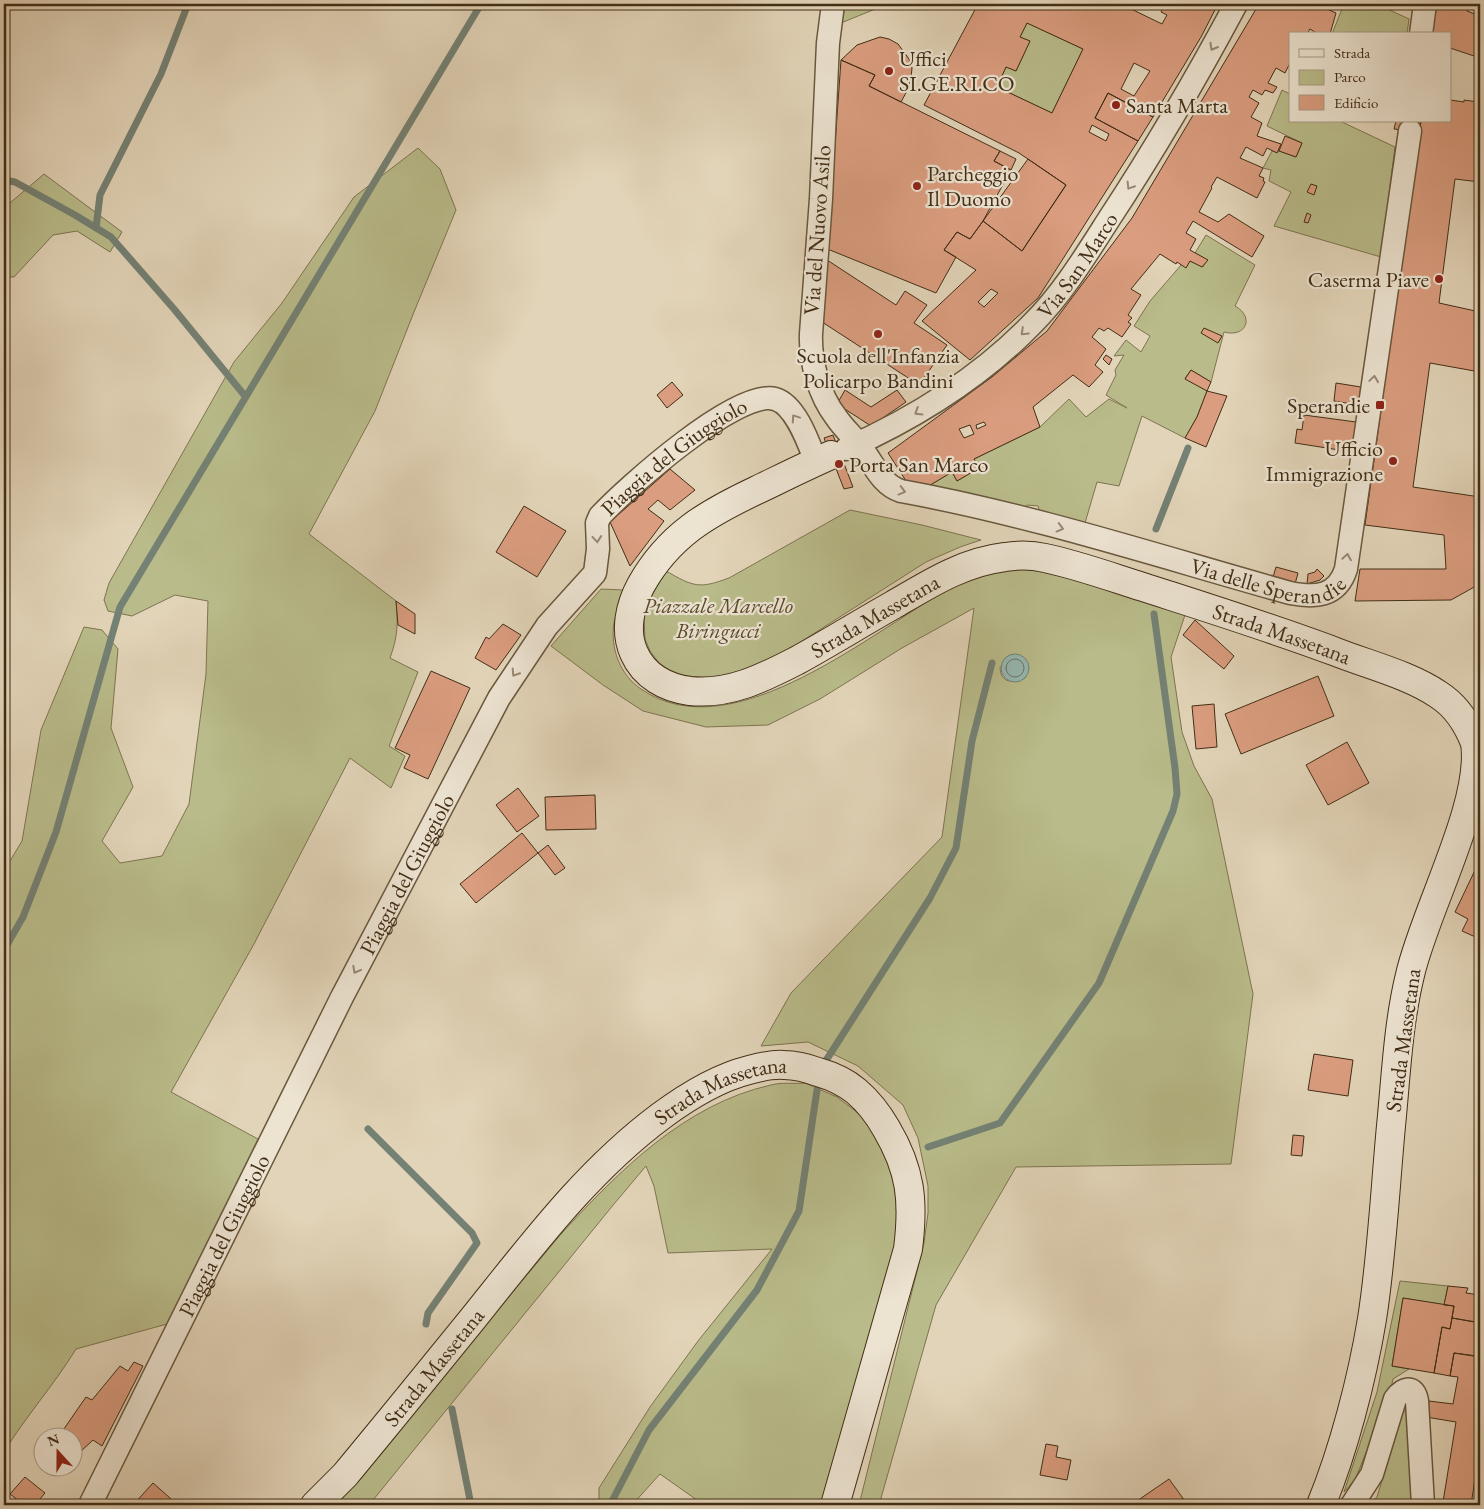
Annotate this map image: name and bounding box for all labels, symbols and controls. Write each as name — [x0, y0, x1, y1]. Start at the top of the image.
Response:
legend — [1289, 32, 1452, 122]
one-way arrow — [1209, 41, 1219, 50]
text: Strada — [1334, 43, 1370, 62]
place label: Uffici SI.GE.RI.CO — [899, 44, 1015, 98]
marker: Uffici SI.GE.RI.CO — [883, 65, 895, 77]
text: Parco — [1334, 67, 1366, 86]
place label: Santa Marta — [1126, 91, 1228, 120]
text: Edificio — [1334, 93, 1378, 112]
marker: Santa Marta — [1110, 99, 1122, 111]
street label: Via del Nuovo Asilo — [797, 144, 837, 316]
place label: Parcheggio Il Duomo — [927, 159, 1019, 213]
marker: Parcheggio Il Duomo — [911, 180, 923, 192]
one-way arrow — [1127, 181, 1137, 190]
street label: Via San Marco — [1030, 206, 1124, 324]
place label: Caserma Piave — [1308, 265, 1429, 294]
marker: Caserma Piave — [1433, 273, 1445, 285]
one-way arrow — [1021, 326, 1030, 335]
marker: Scuola dell'Infanzia Policarpo Bandini — [872, 328, 884, 340]
place label: Scuola dell'Infanzia Policarpo Bandini — [797, 341, 960, 395]
one-way arrow — [1369, 375, 1379, 384]
street label: Piaggia del Giuggiolo — [594, 391, 752, 522]
place label: Sperandie — [1287, 391, 1370, 420]
marker: Sperandie — [1374, 399, 1386, 411]
one-way arrow — [914, 405, 923, 415]
one-way arrow — [792, 414, 802, 423]
place label: Ufficio Immigrazione — [1266, 434, 1383, 488]
place label: Porta San Marco — [849, 450, 988, 479]
marker: Ufficio Immigrazione — [1387, 455, 1399, 467]
marker: Porta San Marco — [833, 458, 845, 470]
one-way arrow — [897, 485, 905, 495]
one-way arrow — [1055, 523, 1063, 533]
one-way arrow — [592, 536, 603, 544]
street label: Via delle Sperandie — [1187, 551, 1353, 610]
one-way arrow — [1342, 553, 1352, 562]
street label: Strada Massetana — [805, 567, 945, 665]
park label: Piazzale Marcello Biringucci — [643, 591, 793, 645]
street label: Strada Massetana — [1209, 596, 1355, 671]
one-way arrow — [512, 667, 521, 676]
street label: Piaggia del Giuggiolo — [352, 788, 461, 959]
one-way arrow — [352, 965, 362, 974]
street label: Strada Massetana — [1379, 966, 1427, 1114]
street label: Strada Massetana — [647, 1050, 788, 1131]
street label: Piaggia del Giuggiolo — [171, 1149, 276, 1321]
street label: Strada Massetana — [377, 1302, 491, 1432]
north arrow — [32, 1426, 82, 1476]
text: N — [45, 1429, 62, 1450]

